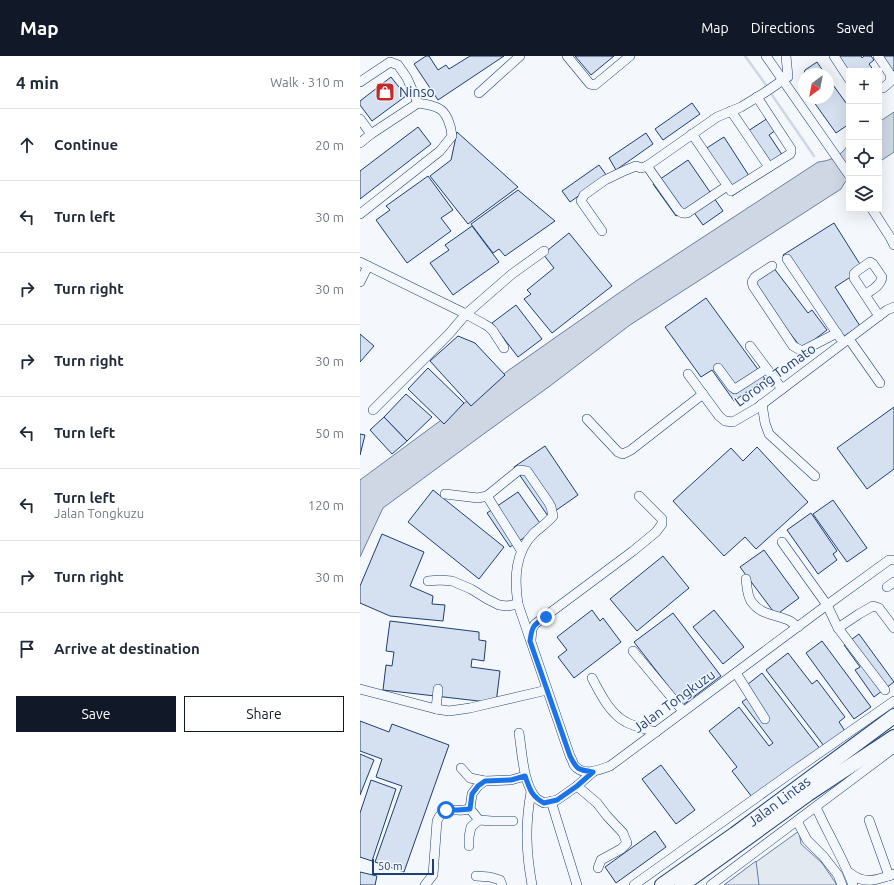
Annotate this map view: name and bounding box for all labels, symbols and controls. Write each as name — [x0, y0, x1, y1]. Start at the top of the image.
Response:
text: Map — [20, 17, 59, 39]
text: Map — [701, 20, 729, 36]
text: Directions — [751, 20, 815, 36]
text: Saved — [837, 20, 874, 36]
north arrow — [798, 68, 834, 104]
map controls — [846, 68, 882, 212]
button: + — [846, 68, 882, 104]
text: 4 min — [16, 73, 59, 92]
text: Walk · 310 m — [270, 75, 344, 89]
shop icon: Ninso — [374, 81, 396, 103]
place label: Ninso — [399, 84, 435, 100]
button: − — [846, 104, 882, 140]
icon: ahead — [16, 134, 38, 156]
text: Continue — [54, 136, 118, 153]
text: 20 m — [315, 138, 344, 152]
button: locate — [846, 140, 882, 176]
button: layers — [846, 176, 882, 212]
icon: left — [16, 206, 38, 228]
text: Turn left — [54, 208, 115, 225]
text: 30 m — [315, 210, 344, 224]
icon: right — [16, 278, 38, 300]
text: Turn right — [54, 280, 124, 297]
text: 30 m — [315, 282, 344, 296]
street label: Lorong Tomato — [731, 340, 819, 410]
icon: right — [16, 350, 38, 372]
text: Turn right — [54, 352, 124, 369]
text: 30 m — [315, 354, 344, 368]
icon: left — [16, 422, 38, 444]
text: Turn left — [54, 424, 115, 441]
text: 50 m — [315, 426, 344, 440]
text: Turn left — [54, 489, 115, 506]
icon: left — [16, 494, 38, 516]
text: 120 m — [308, 498, 344, 512]
text: Jalan Tongkuzu — [54, 506, 144, 520]
icon: right — [16, 566, 38, 588]
text: Turn right — [54, 568, 124, 585]
text: 30 m — [315, 570, 344, 584]
route end — [537, 608, 555, 626]
icon: arrive — [16, 638, 38, 660]
text: Arrive at destination — [54, 640, 200, 657]
street label: Jalan Tongkuzu — [630, 666, 718, 736]
button: Save — [16, 696, 176, 732]
button: Share — [184, 696, 344, 732]
street label: Jalan Lintas — [745, 773, 813, 830]
route start — [437, 801, 455, 819]
scale bar — [372, 857, 434, 876]
text: 50 m — [378, 860, 402, 872]

